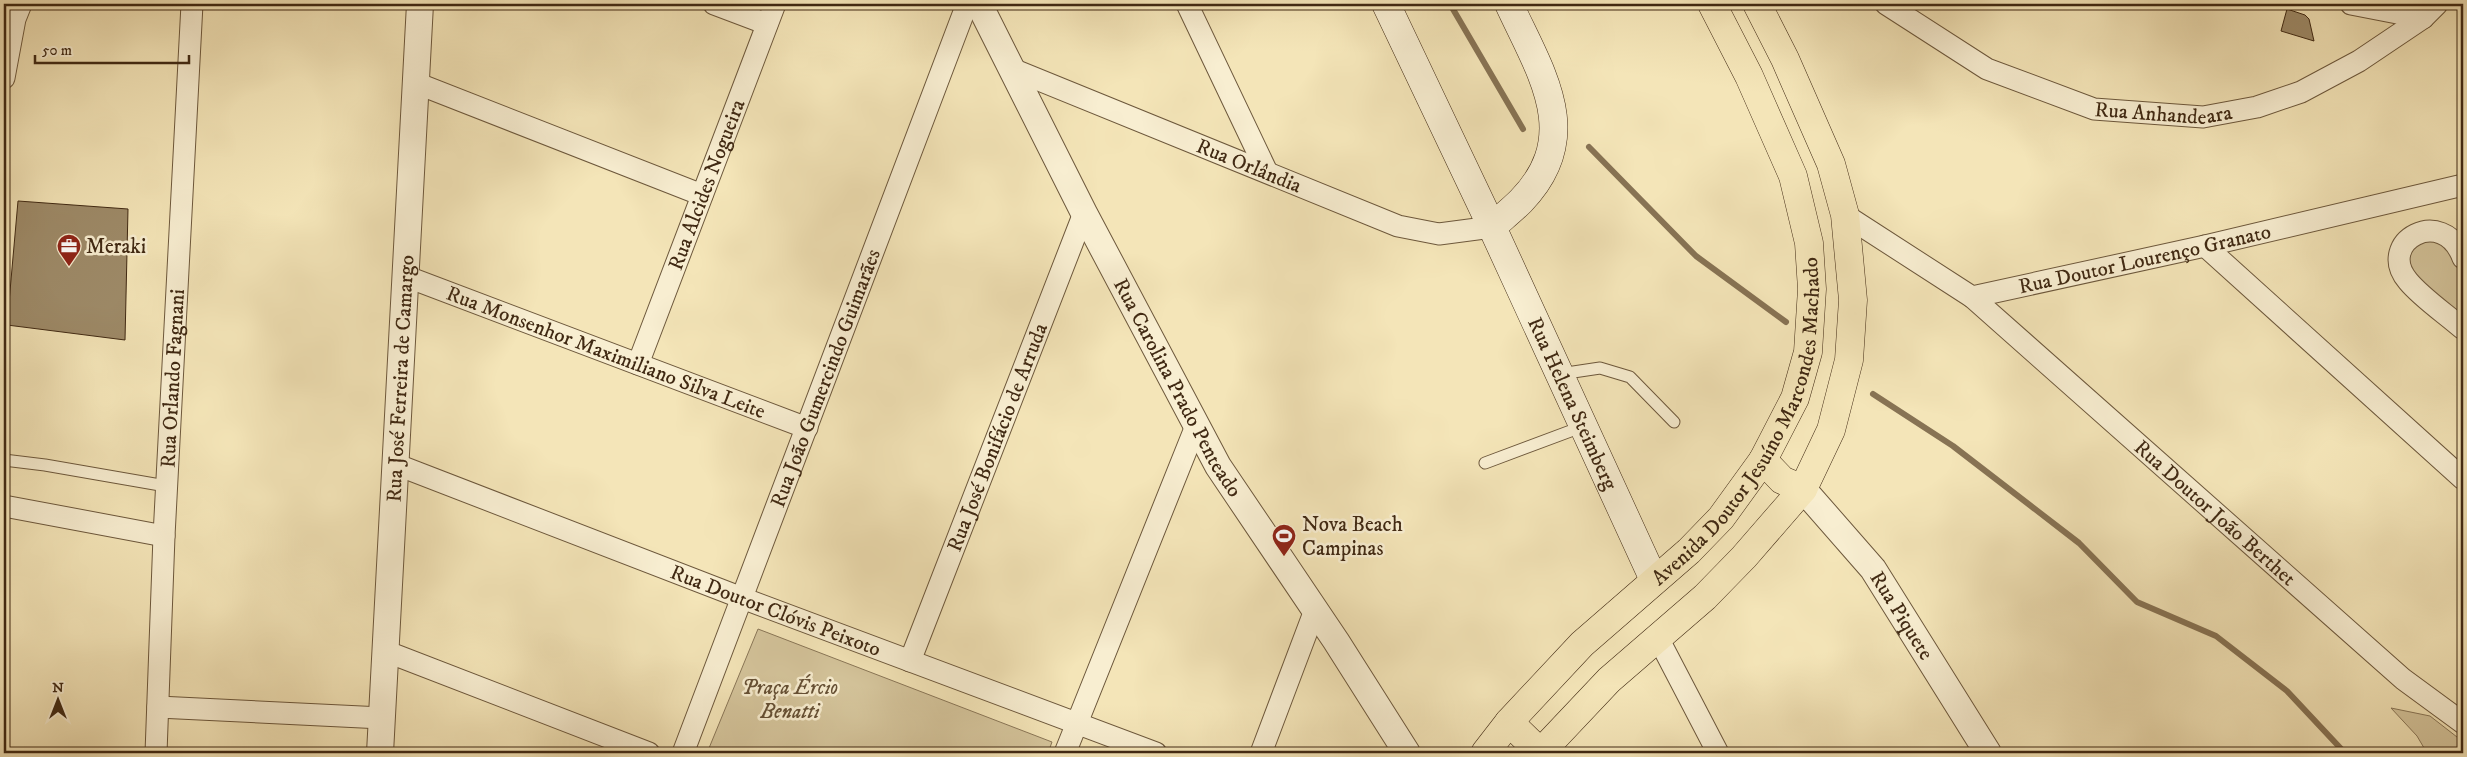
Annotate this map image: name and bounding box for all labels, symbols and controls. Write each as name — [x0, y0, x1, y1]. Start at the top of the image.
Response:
scale bar — [35, 32, 189, 64]
text: 50 m — [42, 41, 72, 60]
street label: Rua Alcides Nogueira — [663, 96, 752, 274]
street label: Rua Anhandeara — [2094, 97, 2234, 131]
street label: Rua Orlândia — [1192, 133, 1305, 199]
street label: Rua Doutor Lourenço Granato — [2016, 219, 2274, 300]
office icon: Meraki — [56, 233, 82, 267]
place label: Meraki — [86, 234, 146, 260]
street label: Rua João Gumercindo Guimarães — [765, 245, 887, 511]
street label: Rua José Ferreira de Camargo — [381, 254, 421, 503]
street label: Avenida Doutor Jesuíno Marcondes Machado — [1647, 256, 1826, 592]
street label: Rua Carolina Prado Penteado — [1107, 274, 1247, 502]
street label: Rua Monsenhor Maximiliano Silva Leite — [443, 281, 769, 425]
street label: Rua Orlando Fagnani — [156, 288, 191, 469]
street label: Rua Helena Steimberg — [1521, 313, 1623, 495]
street label: Rua José Bonifácio de Arruda — [942, 320, 1054, 556]
street label: Rua Doutor João Berthet — [2128, 435, 2301, 592]
place label: Nova Beach Campinas — [1302, 512, 1403, 562]
sports icon: Nova Beach Campinas — [1271, 523, 1297, 557]
street label: Rua Doutor Clóvis Peixoto — [667, 560, 884, 663]
street label: Rua Piquete — [1864, 567, 1939, 665]
north arrow — [32, 674, 82, 724]
park label: Praça Ércio Benatti — [742, 674, 838, 725]
text: N — [52, 679, 64, 697]

